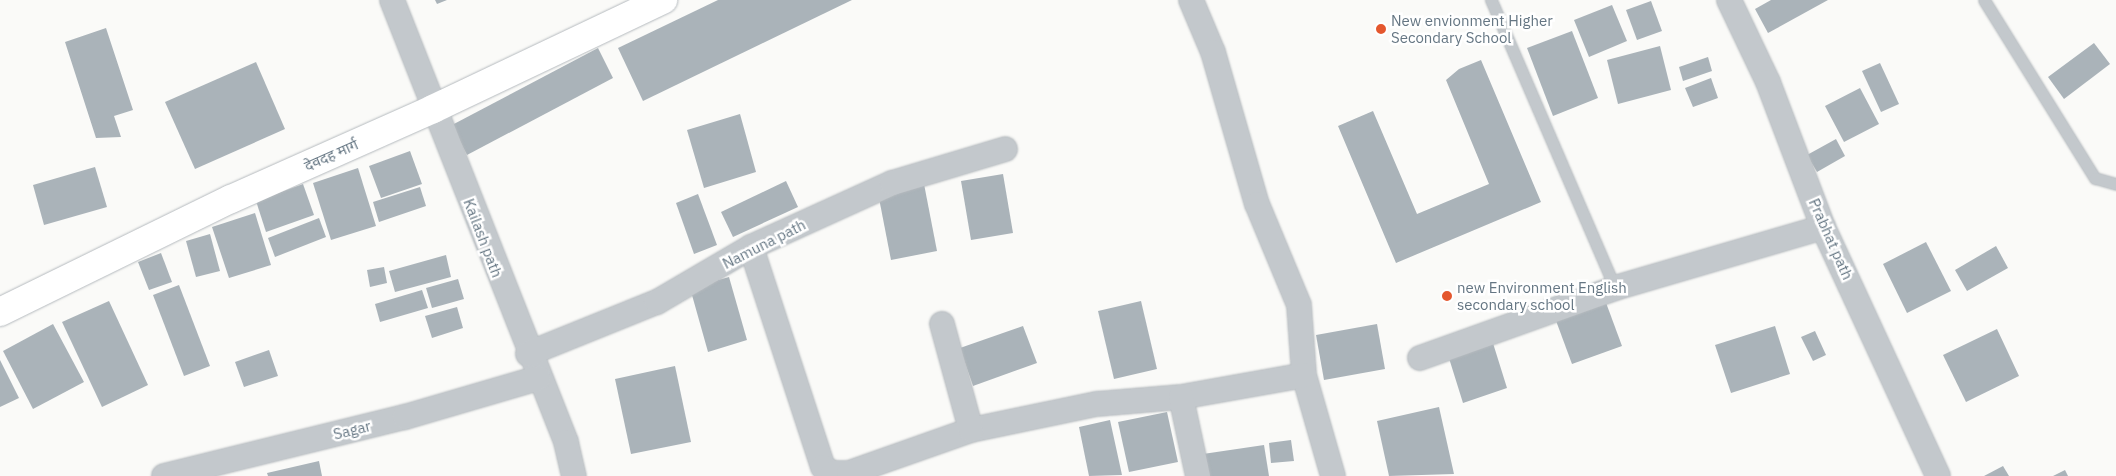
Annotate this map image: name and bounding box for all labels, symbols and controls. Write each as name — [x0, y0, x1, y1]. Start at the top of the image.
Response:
place label: New envionment Higher Secondary School — [1391, 11, 1553, 46]
marker: New envionment Higher Secondary School — [1375, 23, 1387, 35]
street label: देवदह मार्ग — [301, 135, 361, 175]
street label: Kailash path — [460, 196, 506, 280]
street label: Prabhat path — [1805, 196, 1857, 282]
street label: Namuna path — [719, 215, 809, 273]
place label: new Environment English secondary school — [1457, 278, 1627, 313]
marker: new Environment English secondary school — [1441, 290, 1453, 302]
street label: Sagar — [331, 417, 373, 443]

